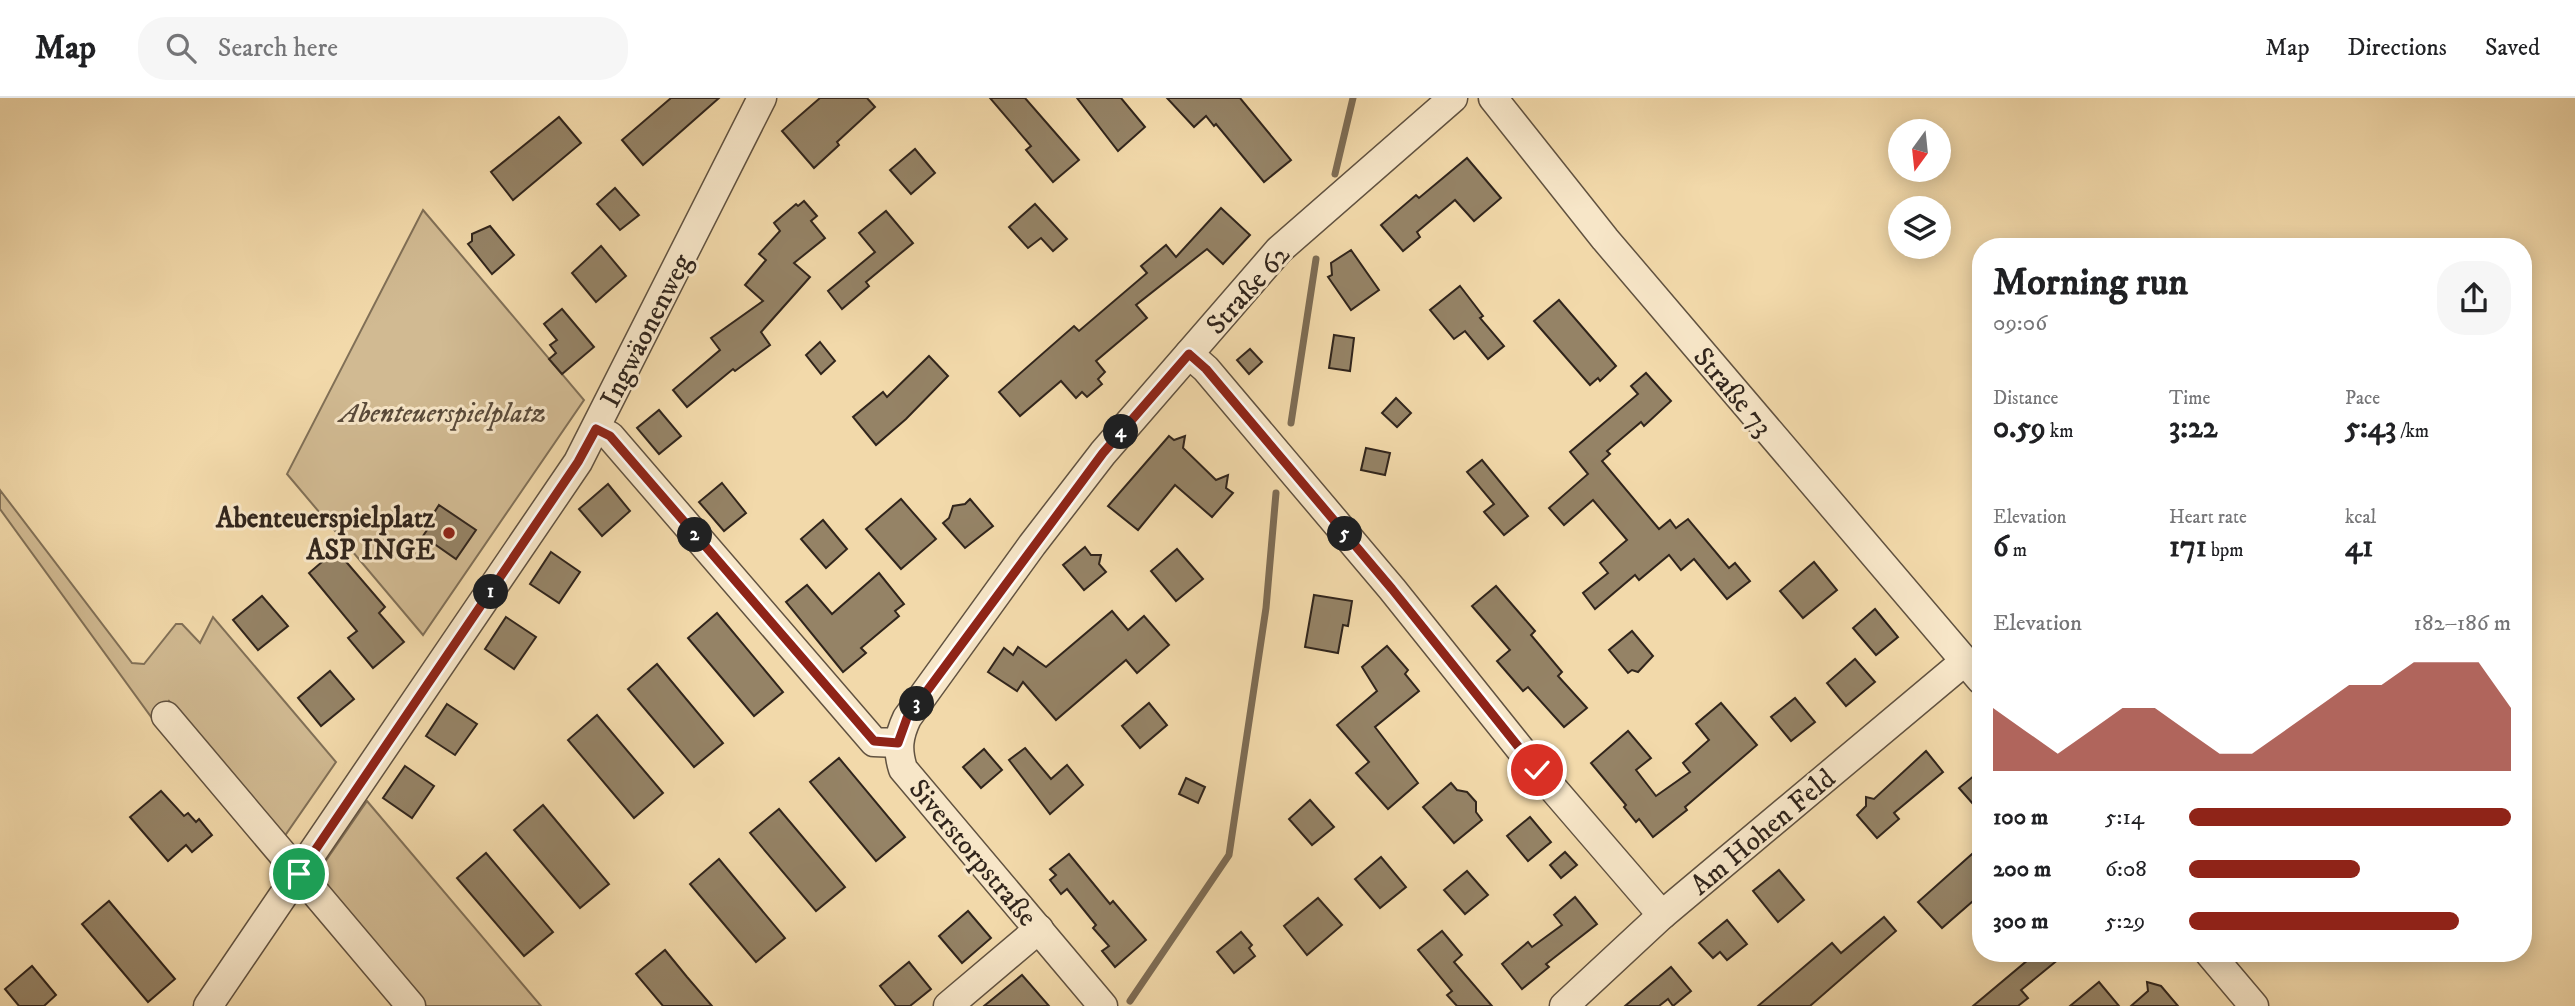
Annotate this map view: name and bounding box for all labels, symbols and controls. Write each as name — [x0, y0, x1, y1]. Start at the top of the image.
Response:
search box — [138, 17, 628, 80]
text: Map — [35, 28, 96, 69]
icon: search — [162, 29, 200, 67]
text: Search here — [218, 32, 338, 65]
text: Map — [2265, 33, 2310, 63]
text: Directions — [2348, 33, 2447, 63]
text: Saved — [2485, 33, 2540, 63]
north arrow — [1888, 119, 1951, 182]
map controls — [1888, 119, 1951, 259]
button: layers — [1888, 196, 1951, 259]
street label: Straße 62 — [1199, 238, 1298, 342]
street label: Ingwäonenweg — [593, 248, 700, 413]
text: Morning run — [1993, 259, 2188, 307]
button: share — [2437, 261, 2511, 335]
text: 09:06 — [1993, 309, 2047, 338]
street label: Straße 73 — [1685, 340, 1780, 444]
text: Distance — [1993, 387, 2058, 410]
text: Time — [2169, 387, 2210, 410]
text: Pace — [2345, 387, 2380, 410]
park label: Abenteuerspielplatz — [337, 396, 546, 431]
text: 0.59 — [1993, 410, 2046, 447]
text: 3:22 — [2169, 410, 2218, 447]
text: 5:43 — [2345, 410, 2396, 447]
pin: 4 — [1104, 414, 1138, 450]
text: 4 — [1115, 420, 1126, 443]
text: km — [2046, 420, 2074, 443]
text: /km — [2396, 420, 2429, 443]
place label: Abenteuerspielplatz ASP INGE — [215, 501, 436, 568]
text: Elevation — [1993, 506, 2067, 529]
text: Heart rate — [2169, 506, 2247, 529]
text: kcal — [2345, 506, 2376, 529]
pin: 5 — [1328, 516, 1362, 551]
pin: 2 — [678, 518, 712, 552]
text: 5 — [1340, 522, 1349, 545]
text: 2 — [690, 523, 699, 546]
marker: Abenteuerspielplatz ASP INGE — [441, 525, 457, 541]
text: 6 — [1993, 529, 2009, 566]
text: 171 — [2169, 529, 2207, 566]
text: 41 — [2345, 529, 2373, 566]
text: m — [2009, 539, 2027, 562]
text: bpm — [2207, 539, 2244, 562]
pin: 1 — [474, 574, 508, 610]
text: 1 — [487, 580, 494, 603]
text: Elevation — [1993, 609, 2082, 638]
text: 182–186 m — [2413, 609, 2511, 638]
pin: 3 — [900, 686, 934, 722]
text: 3 — [913, 692, 920, 715]
pin — [1507, 740, 1567, 800]
icon: check — [1518, 751, 1556, 789]
street label: Am Hohen Feld — [1683, 761, 1843, 903]
street label: Siverstorpstraße — [901, 772, 1045, 934]
text: 100 m — [1993, 803, 2048, 832]
text: 5:14 — [2105, 803, 2144, 832]
pin — [269, 844, 329, 904]
icon: arrive — [280, 855, 318, 893]
text: 200 m — [1993, 855, 2051, 884]
text: 6:08 — [2105, 855, 2147, 884]
text: 300 m — [1993, 907, 2049, 936]
text: 5:29 — [2105, 907, 2145, 936]

